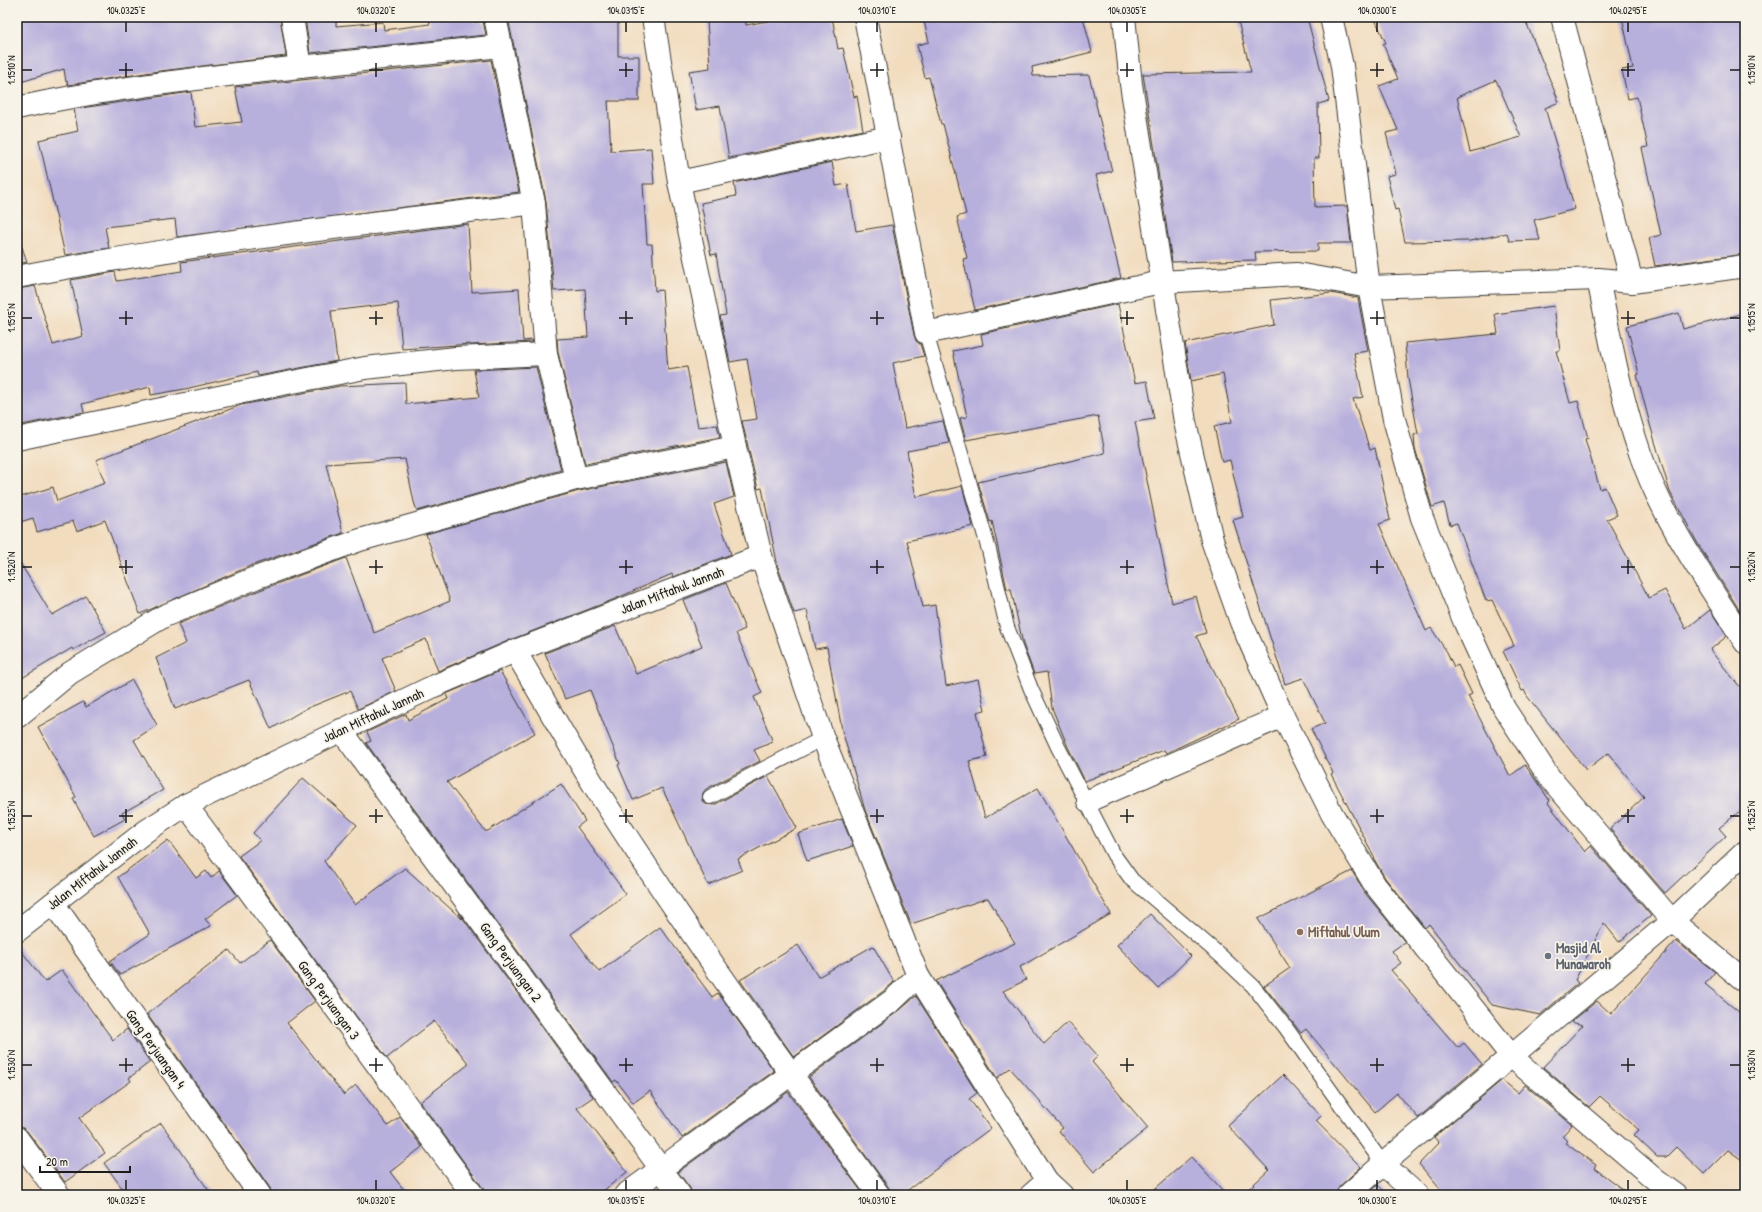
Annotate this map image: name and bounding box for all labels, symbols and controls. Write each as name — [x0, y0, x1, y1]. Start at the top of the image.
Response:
text: 104.0325°E — [107, 4, 146, 17]
text: 104.0320°E — [357, 4, 396, 17]
text: 104.0315°E — [607, 4, 645, 17]
text: 104.0310°E — [858, 4, 896, 17]
text: 104.0305°E — [1108, 4, 1147, 17]
text: 104.0300°E — [1358, 4, 1397, 17]
text: 104.0295°E — [1609, 4, 1647, 17]
text: 1.1510°N — [5, 55, 18, 85]
text: 1.1510°N — [1745, 55, 1758, 85]
text: 1.1515°N — [5, 303, 18, 333]
text: 1.1515°N — [1745, 303, 1758, 333]
text: 1.1520°N — [5, 552, 18, 582]
text: 1.1520°N — [1745, 552, 1758, 582]
street label: Jalan Miftahul Jannah — [617, 561, 726, 618]
street label: Jalan Miftahul Jannah — [319, 683, 426, 746]
text: 1.1525°N — [5, 801, 18, 831]
text: 1.1525°N — [1745, 801, 1758, 831]
street label: Jalan Miftahul Jannah — [43, 831, 141, 914]
street label: Gang Perjuangan 2 — [475, 918, 547, 1006]
place label: Miftahul Ulum — [1308, 922, 1380, 941]
marker: Miftahul Ulum — [1295, 927, 1305, 937]
place label: Masjid Al Munawaroh — [1556, 938, 1611, 973]
marker: Masjid Al Munawaroh — [1543, 951, 1553, 961]
street label: Gang Perjuangan 3 — [293, 956, 365, 1044]
street label: Gang Perjuangan 4 — [121, 1005, 191, 1093]
text: 1.1530°N — [5, 1050, 18, 1080]
text: 1.1530°N — [1745, 1050, 1758, 1080]
scale bar — [40, 1148, 130, 1174]
text: 20 m — [46, 1153, 68, 1170]
text: 104.0325°E — [107, 1194, 146, 1207]
text: 104.0320°E — [357, 1194, 396, 1207]
text: 104.0315°E — [607, 1194, 645, 1207]
text: 104.0310°E — [858, 1194, 896, 1207]
text: 104.0305°E — [1108, 1194, 1147, 1207]
text: 104.0300°E — [1358, 1194, 1397, 1207]
text: 104.0295°E — [1609, 1194, 1647, 1207]

